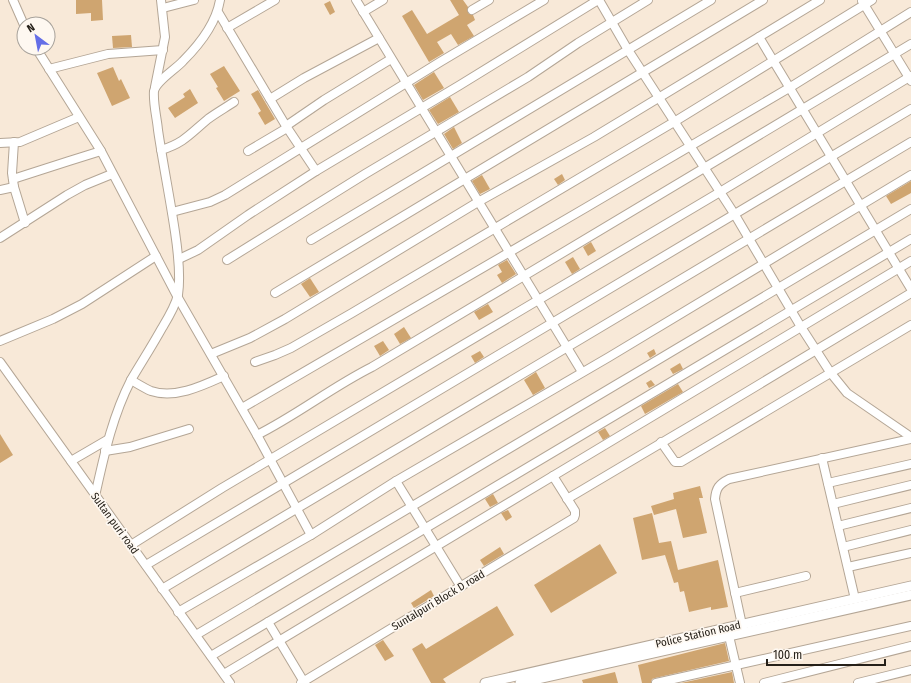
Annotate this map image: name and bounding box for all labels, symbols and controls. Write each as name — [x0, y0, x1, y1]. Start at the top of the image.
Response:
north arrow — [16, 16, 56, 56]
text: N — [25, 21, 37, 35]
street label: Sultan puri road — [88, 490, 141, 557]
street label: Suntalpuri Block D road — [389, 568, 487, 633]
street label: Police Station Road — [654, 618, 742, 651]
scale bar — [767, 641, 885, 667]
text: 100 m — [773, 648, 802, 662]

